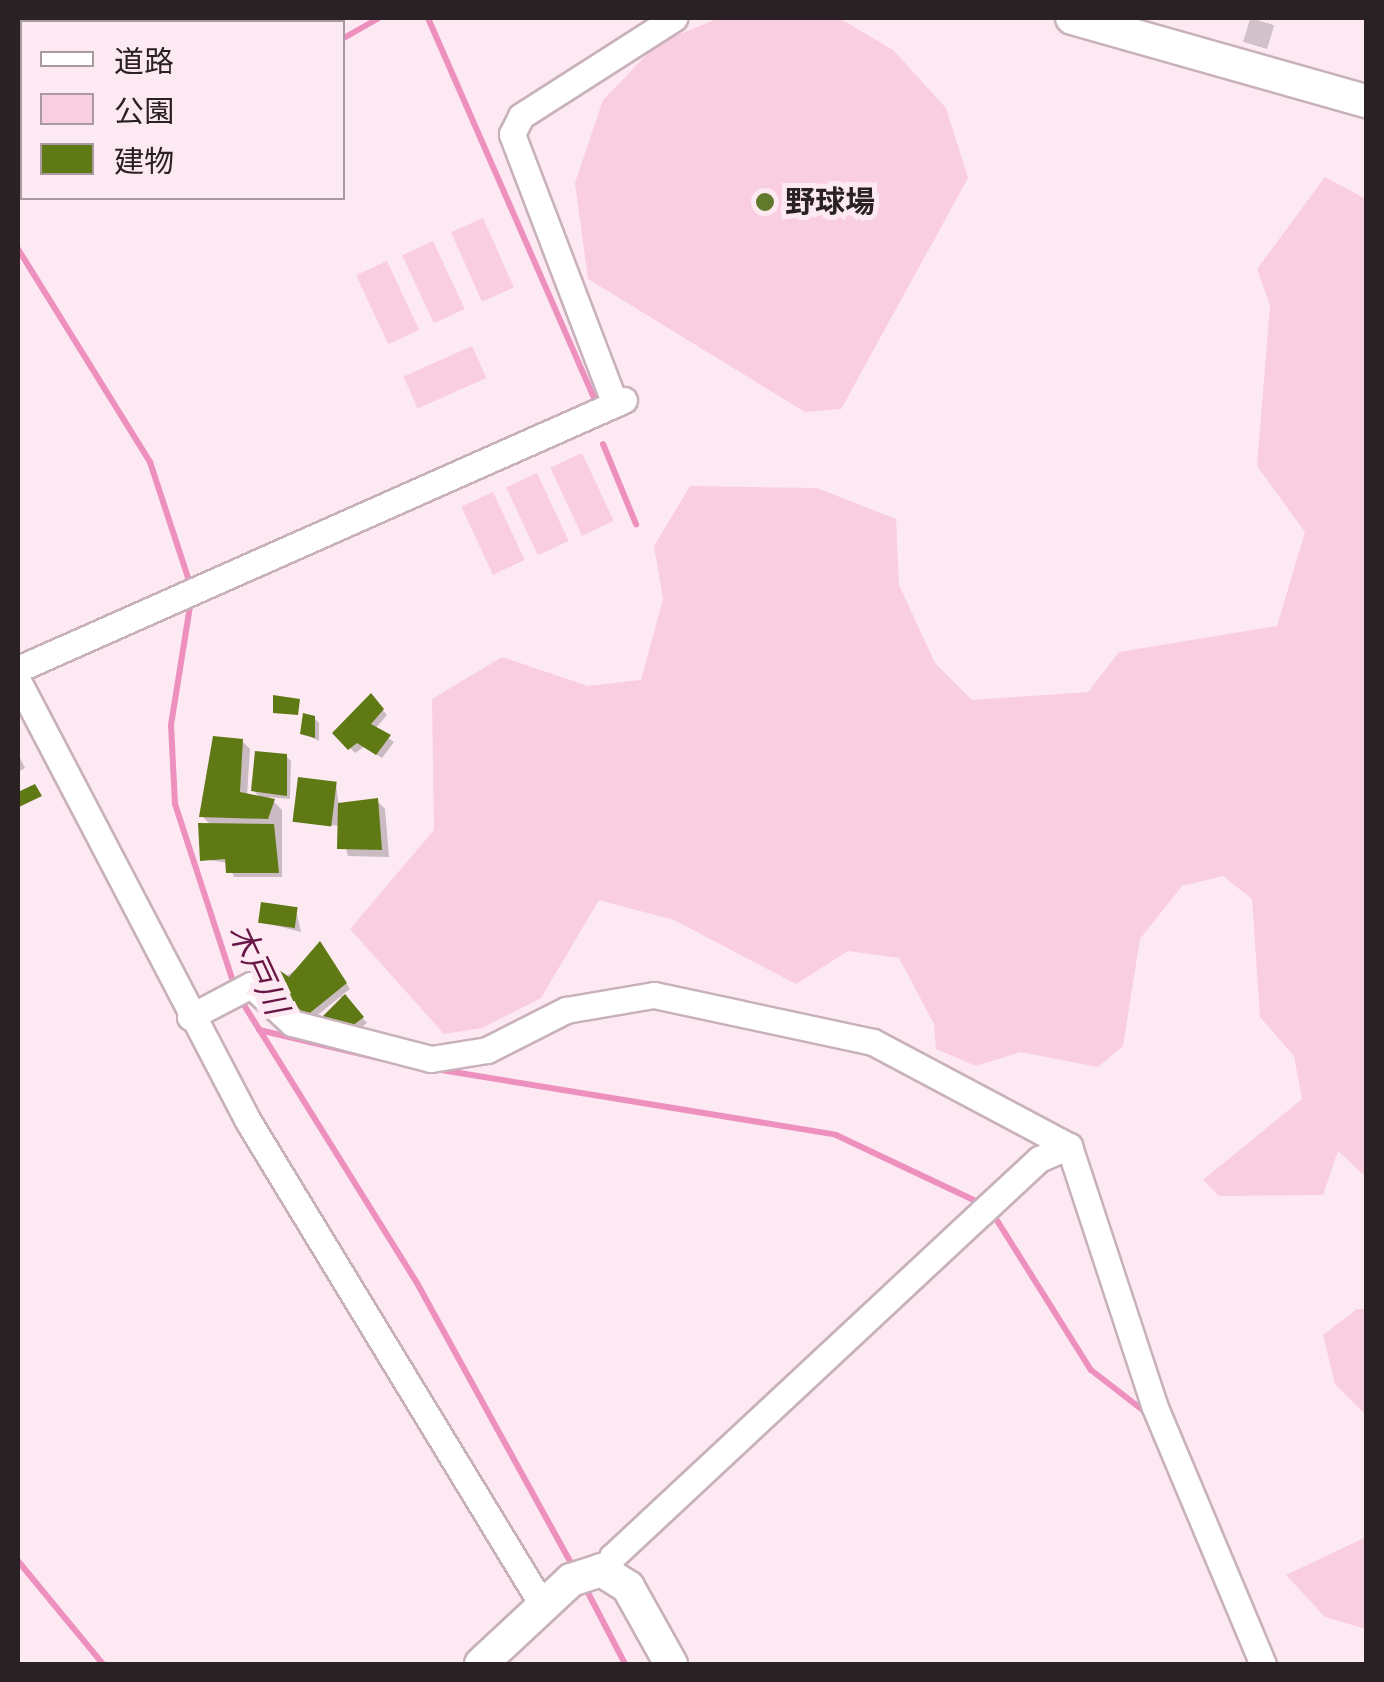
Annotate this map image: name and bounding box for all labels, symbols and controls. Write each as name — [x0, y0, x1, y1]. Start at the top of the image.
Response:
legend — [20, 20, 345, 200]
text: 道路 — [114, 42, 174, 81]
text: 公園 — [114, 92, 174, 131]
text: 建物 — [114, 142, 174, 181]
place label: 野球場 — [785, 184, 875, 220]
marker: 野球場 — [754, 191, 776, 213]
water label: 木戸川 — [220, 917, 296, 1021]

